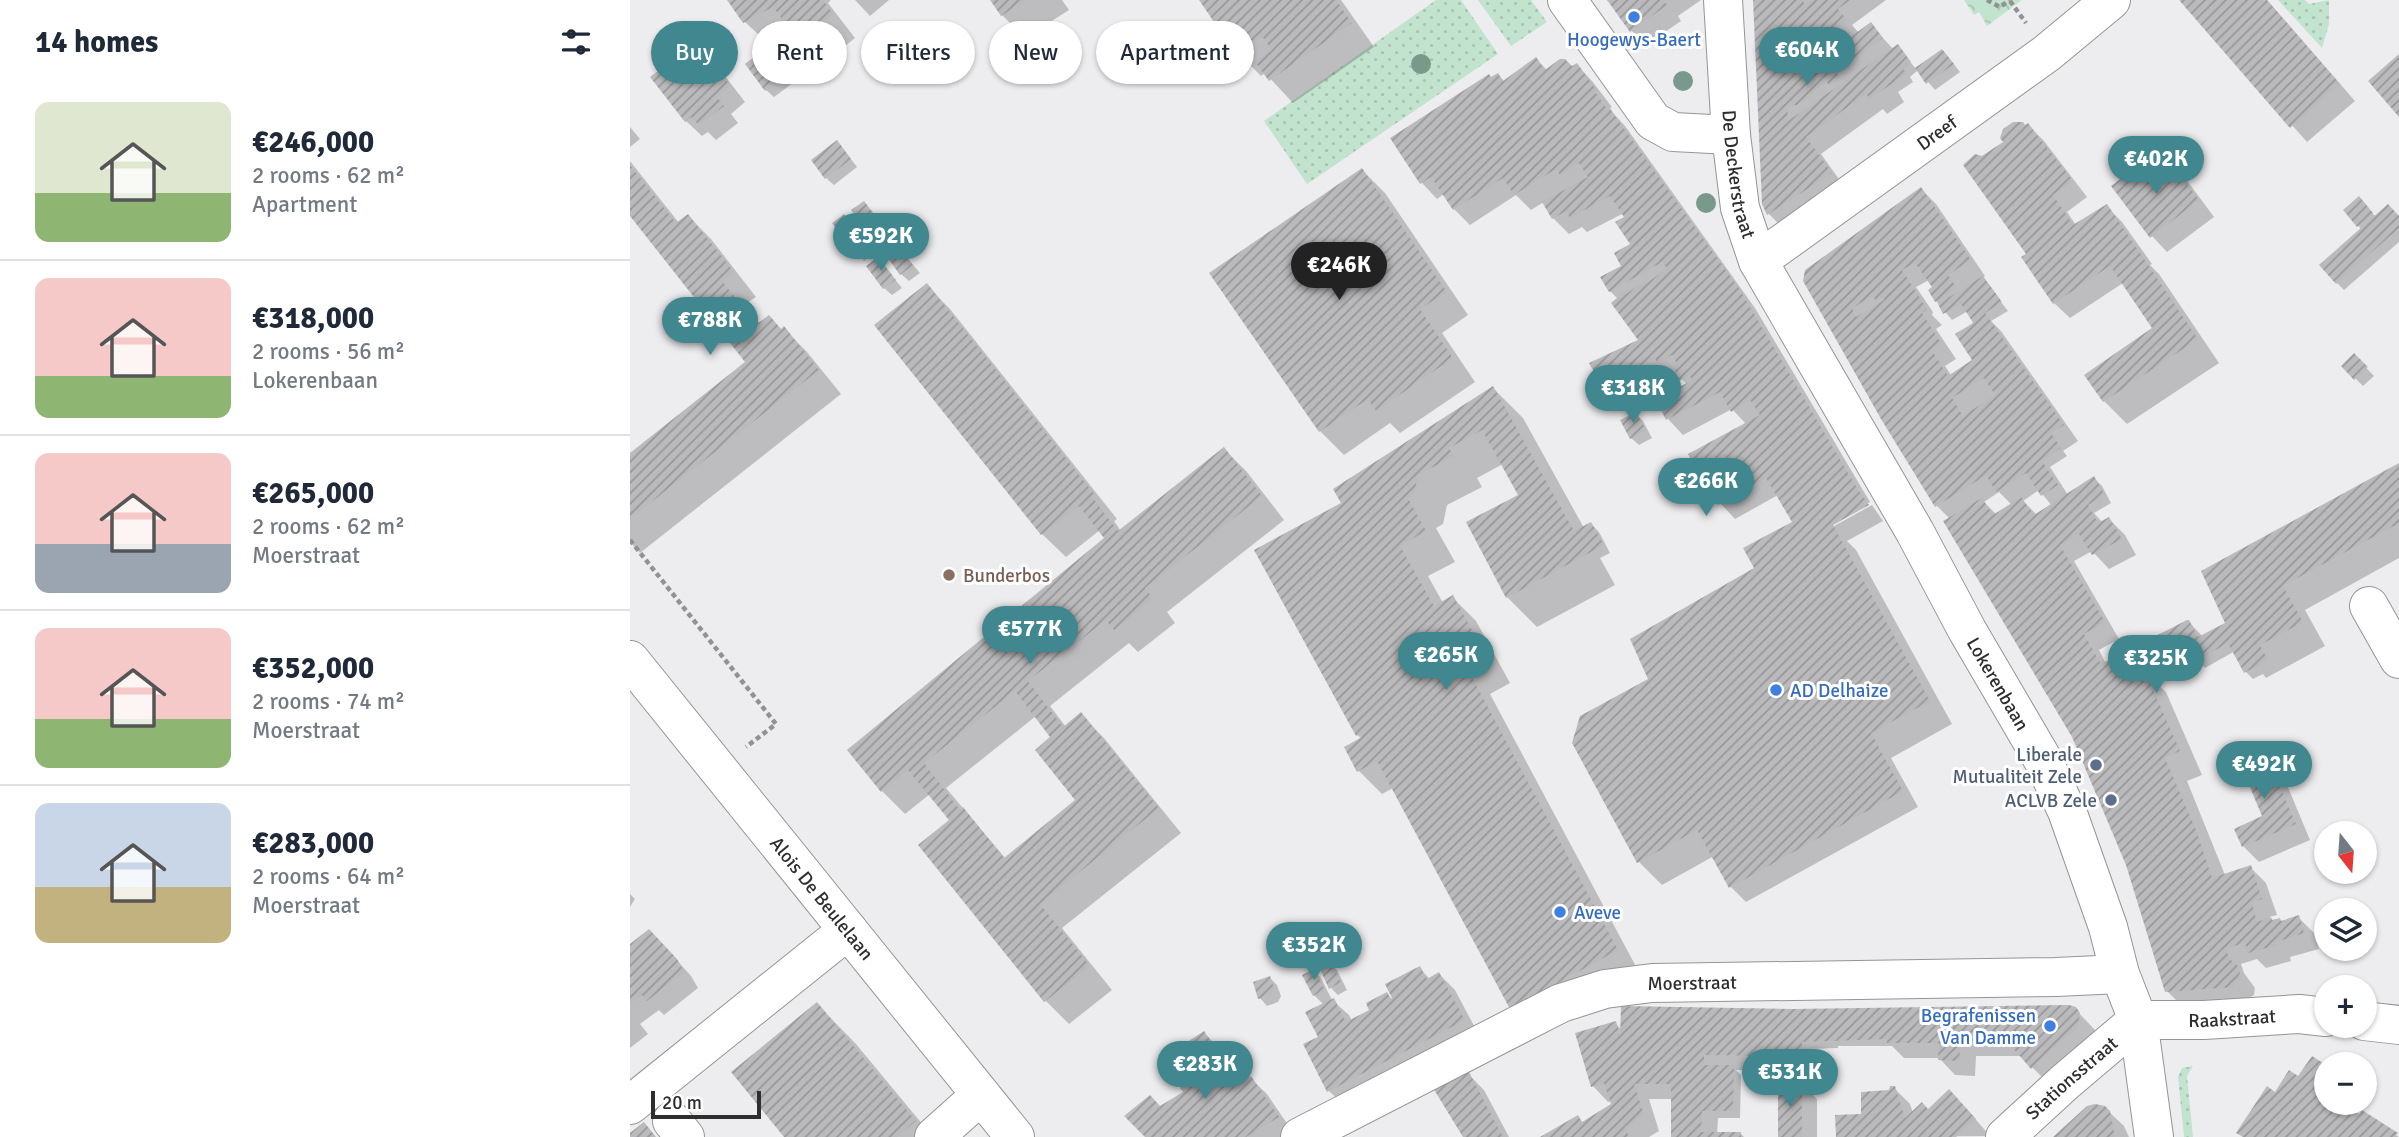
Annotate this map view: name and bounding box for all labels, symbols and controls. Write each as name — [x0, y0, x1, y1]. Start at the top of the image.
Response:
marker: Hoogewys-Baert — [1626, 9, 1642, 25]
chip: Buy — [651, 21, 738, 84]
chip: Rent — [752, 21, 847, 84]
chip: Filters — [861, 21, 975, 84]
chip: New — [989, 21, 1082, 84]
chip: Apartment — [1096, 21, 1254, 84]
icon: filters — [557, 23, 595, 61]
text: 14 homes — [35, 24, 158, 61]
place label: Hoogewys-Baert — [1567, 28, 1701, 52]
pin: €604K — [1758, 28, 1856, 87]
text: €604K — [1775, 35, 1839, 64]
street label: De Deckerstraat — [1717, 109, 1761, 242]
street label: Dreef — [1912, 110, 1963, 156]
text: €246,000 — [252, 124, 374, 161]
icon: home — [91, 130, 175, 214]
pin: €402K — [2107, 136, 2205, 196]
text: €402K — [2124, 144, 2188, 173]
text: 2 rooms · 62 m² — [252, 161, 405, 190]
text: Apartment — [252, 190, 357, 219]
pin: €592K — [832, 214, 930, 273]
text: €592K — [849, 221, 913, 250]
pin: €246K — [1290, 243, 1388, 302]
text: €246K — [1307, 250, 1371, 279]
pin: €788K — [661, 298, 759, 357]
text: €318,000 — [252, 300, 374, 337]
text: €788K — [678, 305, 742, 334]
icon: home — [91, 306, 175, 390]
text: 2 rooms · 56 m² — [252, 337, 405, 366]
text: Lokerenbaan — [252, 366, 378, 395]
pin: €318K — [1584, 366, 1682, 425]
text: €318K — [1601, 373, 1665, 402]
pin: €266K — [1657, 458, 1755, 518]
text: €266K — [1674, 466, 1738, 495]
text: €265,000 — [252, 475, 374, 512]
icon: home — [91, 481, 175, 565]
text: 2 rooms · 62 m² — [252, 512, 405, 541]
text: Moerstraat — [252, 541, 360, 570]
place label: Bunderbos — [963, 564, 1050, 588]
marker: Bunderbos — [941, 567, 957, 583]
pin: €577K — [981, 606, 1079, 666]
text: €577K — [998, 614, 1062, 643]
pin: €265K — [1397, 632, 1495, 692]
street label: Lokerenbaan — [1961, 633, 2034, 735]
pin: €325K — [2107, 636, 2205, 695]
text: €265K — [1414, 640, 1478, 669]
text: €325K — [2124, 643, 2188, 672]
text: €352,000 — [252, 650, 374, 687]
icon: home — [91, 656, 175, 740]
place label: AD Delhaize — [1790, 679, 1888, 703]
marker: AD Delhaize — [1768, 682, 1784, 698]
text: 2 rooms · 74 m² — [252, 687, 405, 716]
text: Moerstraat — [252, 716, 360, 745]
pin: €492K — [2215, 742, 2313, 801]
place label: Liberale Mutualiteit Zele — [1953, 743, 2082, 789]
text: €492K — [2232, 749, 2296, 778]
marker: Liberale Mutualiteit Zele — [2088, 757, 2104, 773]
place label: ACLVB Zele — [2005, 789, 2097, 813]
marker: ACLVB Zele — [2103, 792, 2119, 808]
north arrow — [2314, 821, 2376, 884]
map controls — [2314, 821, 2377, 1115]
text: €283,000 — [252, 825, 374, 862]
icon: home — [91, 831, 175, 915]
street label: Alois De Beulelaan — [764, 832, 878, 965]
text: 2 rooms · 64 m² — [252, 862, 405, 891]
text: Moerstraat — [252, 891, 360, 920]
button: layers — [2314, 898, 2377, 961]
place label: Aveve — [1574, 901, 1621, 925]
marker: Aveve — [1552, 904, 1568, 920]
pin: €352K — [1265, 922, 1363, 982]
text: €352K — [1282, 930, 1346, 959]
street label: Moerstraat — [1647, 971, 1737, 996]
button: + — [2314, 975, 2377, 1038]
place label: Begrafenissen Van Damme — [1921, 1004, 2036, 1050]
street label: Raakstraat — [2188, 1004, 2277, 1033]
marker: Begrafenissen Van Damme — [2042, 1018, 2058, 1034]
street label: Stationsstraat — [2021, 1031, 2123, 1125]
pin: €283K — [1156, 1042, 1254, 1101]
text: €283K — [1173, 1049, 1237, 1078]
pin: €531K — [1741, 1050, 1839, 1109]
button: − — [2314, 1052, 2377, 1115]
text: €531K — [1758, 1057, 1822, 1086]
scale bar — [651, 1088, 761, 1120]
text: 20 m — [662, 1091, 702, 1115]

